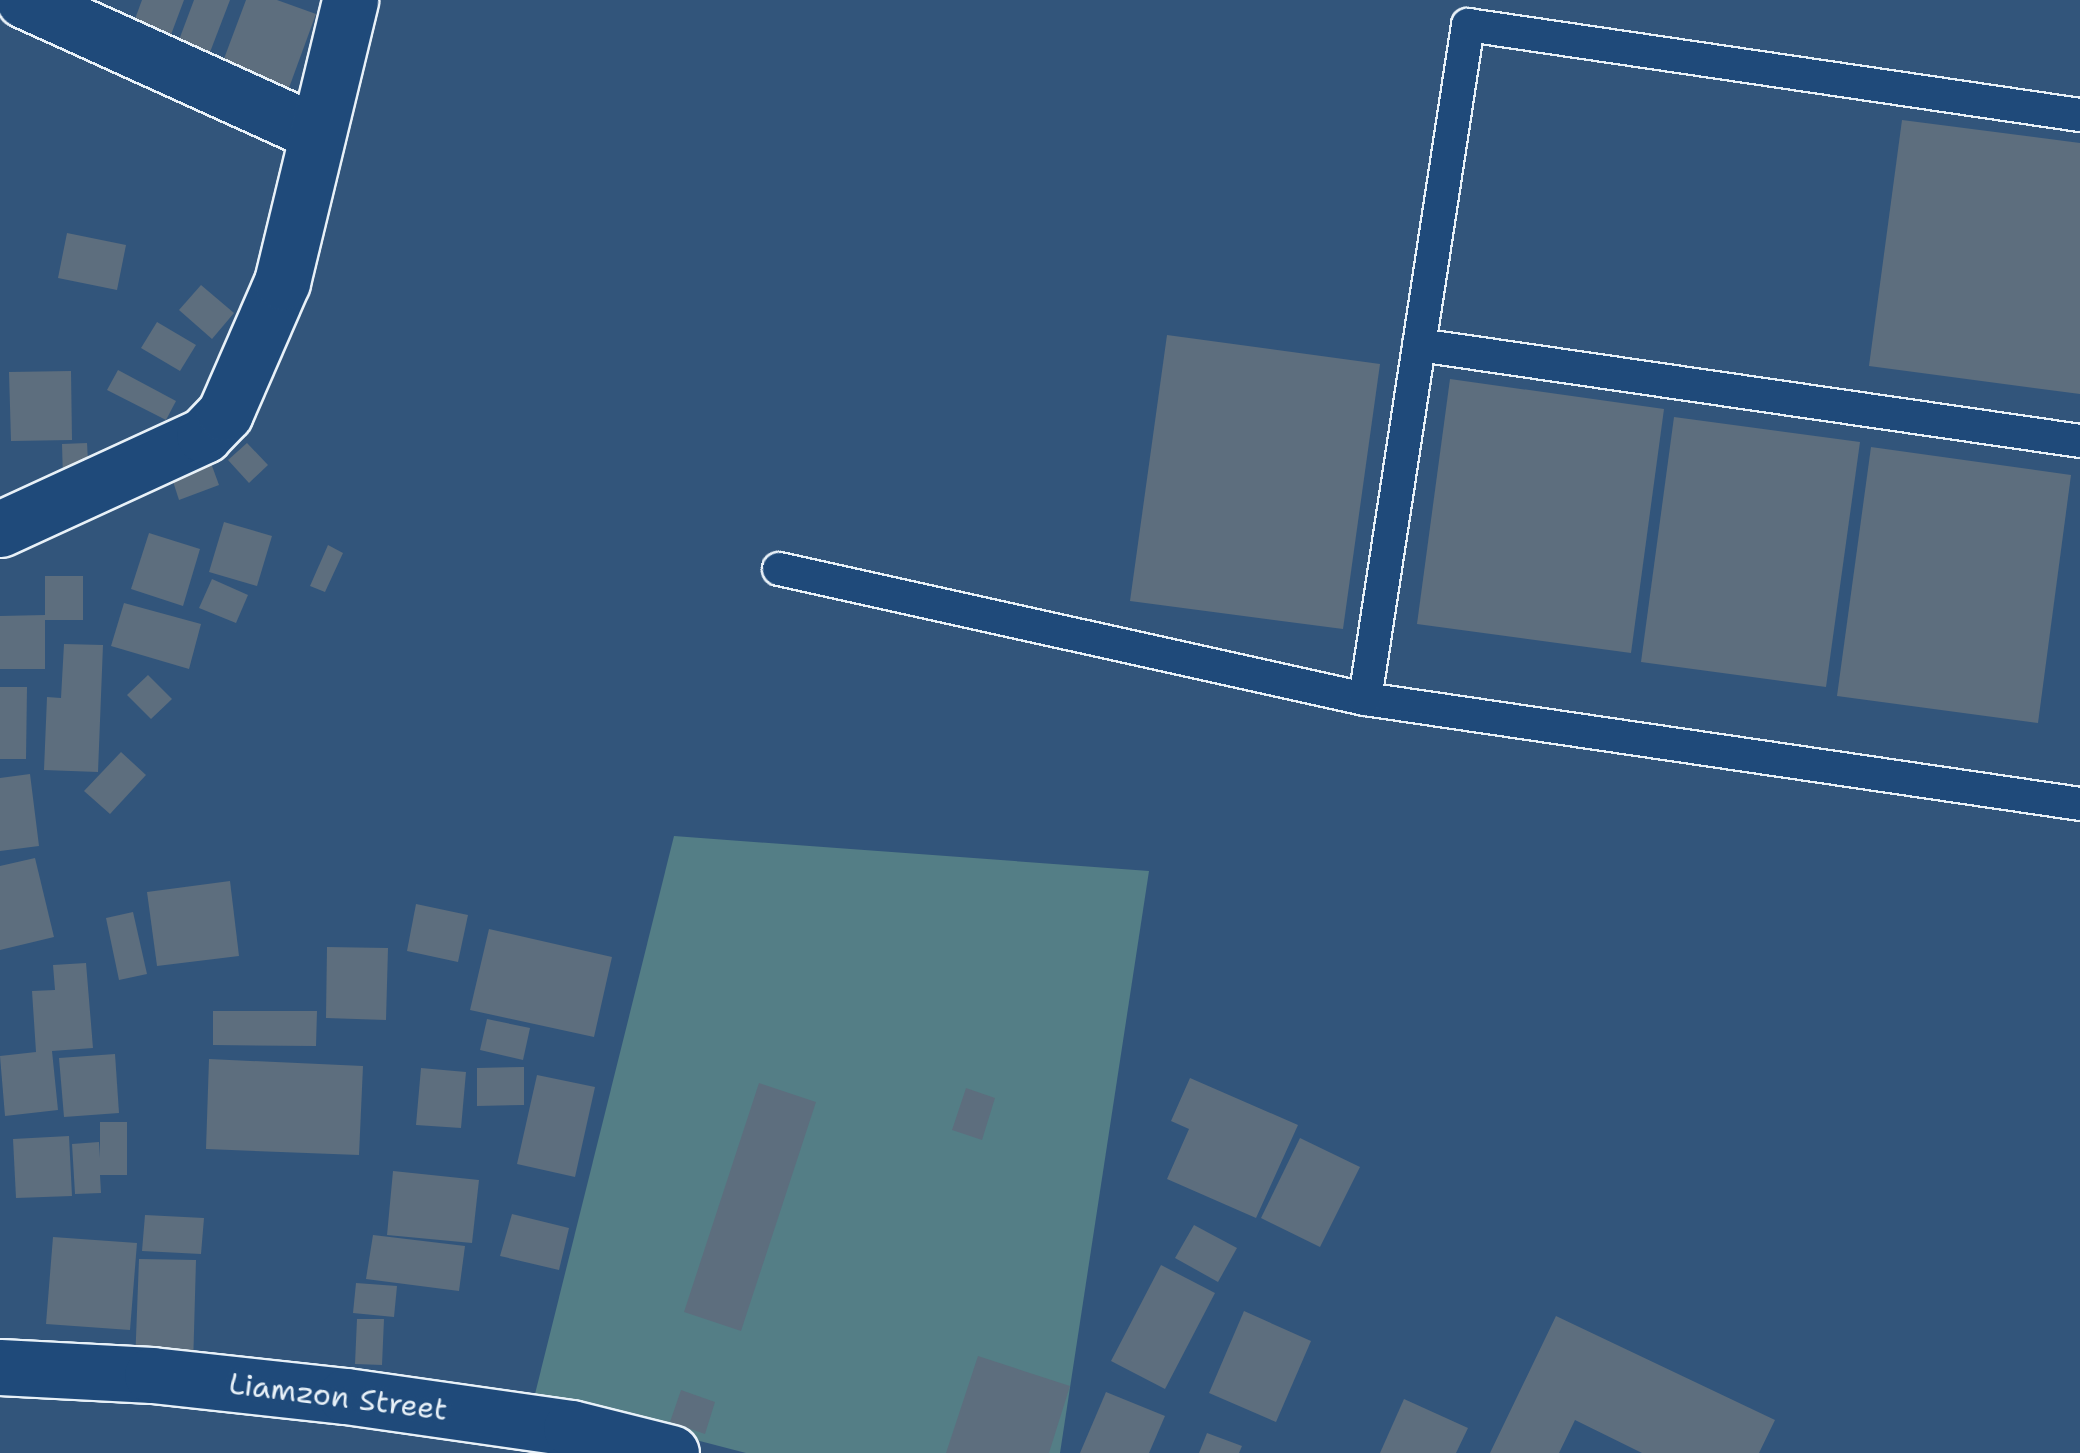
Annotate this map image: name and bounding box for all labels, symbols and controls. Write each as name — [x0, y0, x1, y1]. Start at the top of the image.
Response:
street label: Liamzon Street — [227, 1366, 449, 1428]

